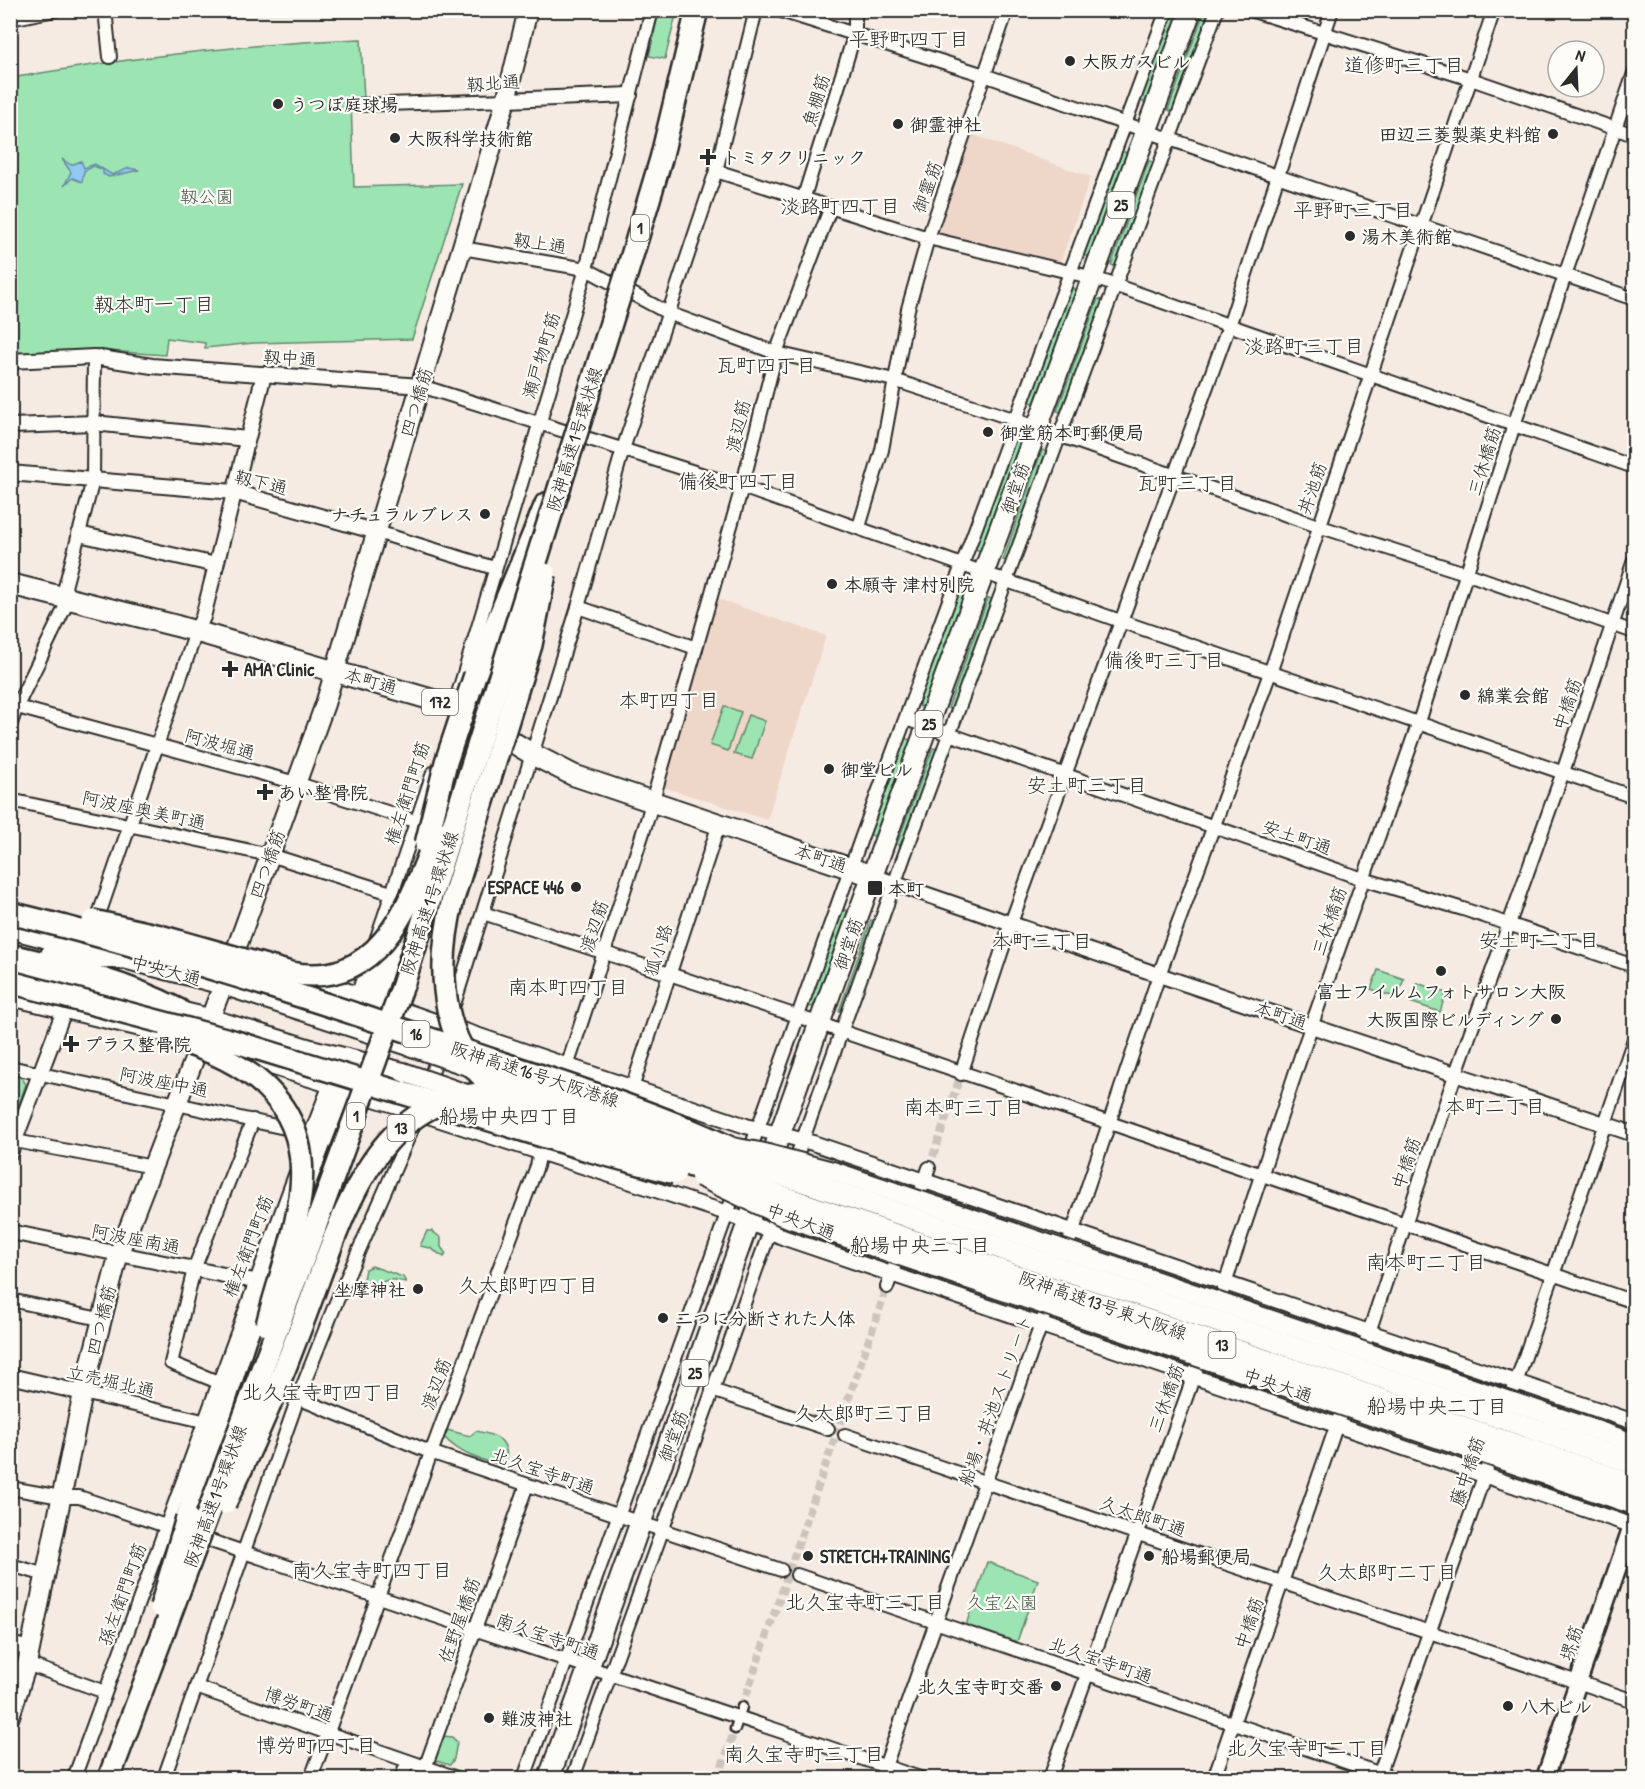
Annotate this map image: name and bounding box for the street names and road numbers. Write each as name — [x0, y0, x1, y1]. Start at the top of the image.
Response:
street label: 靱北通 — [465, 69, 521, 97]
street label: 魚棚筋 — [796, 71, 836, 129]
street label: 御霊筋 — [906, 157, 948, 217]
road number: 25 — [1108, 192, 1134, 218]
road number: 1 — [631, 215, 649, 241]
street label: 靱上通 — [511, 226, 569, 260]
street label: 瀬戸物町筋 — [516, 308, 566, 402]
street label: 靱中通 — [262, 344, 318, 372]
street label: 阪神高速1号環状線 — [540, 363, 608, 515]
street label: 四つ橋筋 — [394, 364, 438, 440]
street label: 渡辺筋 — [720, 397, 756, 455]
street label: 三休橋筋 — [1462, 423, 1506, 499]
street label: 御堂筋 — [994, 458, 1036, 518]
street label: 丼池筋 — [1291, 458, 1333, 518]
street label: 靱下通 — [232, 463, 290, 501]
street label: 本町通 — [342, 662, 400, 700]
street label: 中橋筋 — [1546, 674, 1588, 734]
road number: 172 — [422, 689, 458, 715]
road number: 25 — [916, 711, 942, 737]
street label: 阿波堀通 — [182, 723, 258, 765]
street label: 権左衛門町筋 — [378, 738, 436, 848]
street label: 阿波座奥美町通 — [80, 785, 208, 835]
street label: 安土町通 — [1259, 813, 1335, 861]
street label: 四つ橋筋 — [243, 826, 291, 902]
street label: 阪神高速1号環状線 — [394, 828, 464, 978]
street label: 本町通 — [791, 838, 851, 878]
street label: 三休橋筋 — [1305, 883, 1353, 959]
street label: 渡辺筋 — [574, 896, 614, 956]
street label: 御堂筋 — [827, 914, 869, 974]
street label: 狐小路 — [638, 920, 678, 980]
street label: 中央大通 — [128, 949, 204, 991]
street label: 本町通 — [1251, 995, 1311, 1035]
road number: 16 — [402, 1021, 430, 1047]
street label: 阪神高速16号大阪港線 — [448, 1035, 622, 1113]
street label: 阿波座中通 — [117, 1061, 211, 1103]
road number: 1 — [347, 1103, 365, 1129]
road number: 13 — [388, 1115, 414, 1141]
street label: 中橋筋 — [1385, 1133, 1427, 1193]
street label: 権左衛門町筋 — [217, 1191, 279, 1301]
street label: 中央大通 — [763, 1196, 839, 1246]
street label: 阿波座南通 — [89, 1218, 183, 1260]
street label: 阪神高速13号東大阪線 — [1015, 1264, 1191, 1346]
street label: 四つ橋筋 — [80, 1282, 122, 1358]
street label: 船場・丼池ストリート — [952, 1310, 1038, 1490]
road number: 13 — [1208, 1332, 1236, 1358]
street label: 渡辺筋 — [415, 1354, 457, 1414]
street label: 立売堀北通 — [64, 1359, 158, 1403]
road number: 25 — [682, 1360, 708, 1386]
street label: 三休橋筋 — [1142, 1360, 1190, 1436]
street label: 中央大通 — [1240, 1361, 1316, 1409]
street label: 御堂筋 — [652, 1406, 694, 1466]
street label: 阪神高速1号環状線 — [178, 1421, 252, 1571]
street label: 藤中橋筋 — [1443, 1433, 1491, 1509]
street label: 北久宝寺町通 — [488, 1442, 598, 1500]
street label: 久太郎町通 — [1096, 1490, 1190, 1542]
street label: 孫左衛門町筋 — [92, 1539, 152, 1649]
street label: 佐野屋橋筋 — [432, 1573, 486, 1667]
street label: 中橋筋 — [1228, 1593, 1270, 1653]
street label: 南久宝寺町通 — [493, 1607, 603, 1665]
street label: 堺筋 — [1553, 1622, 1589, 1664]
street label: 北久宝寺町通 — [1046, 1631, 1156, 1689]
street label: 博労町通 — [261, 1680, 337, 1728]

